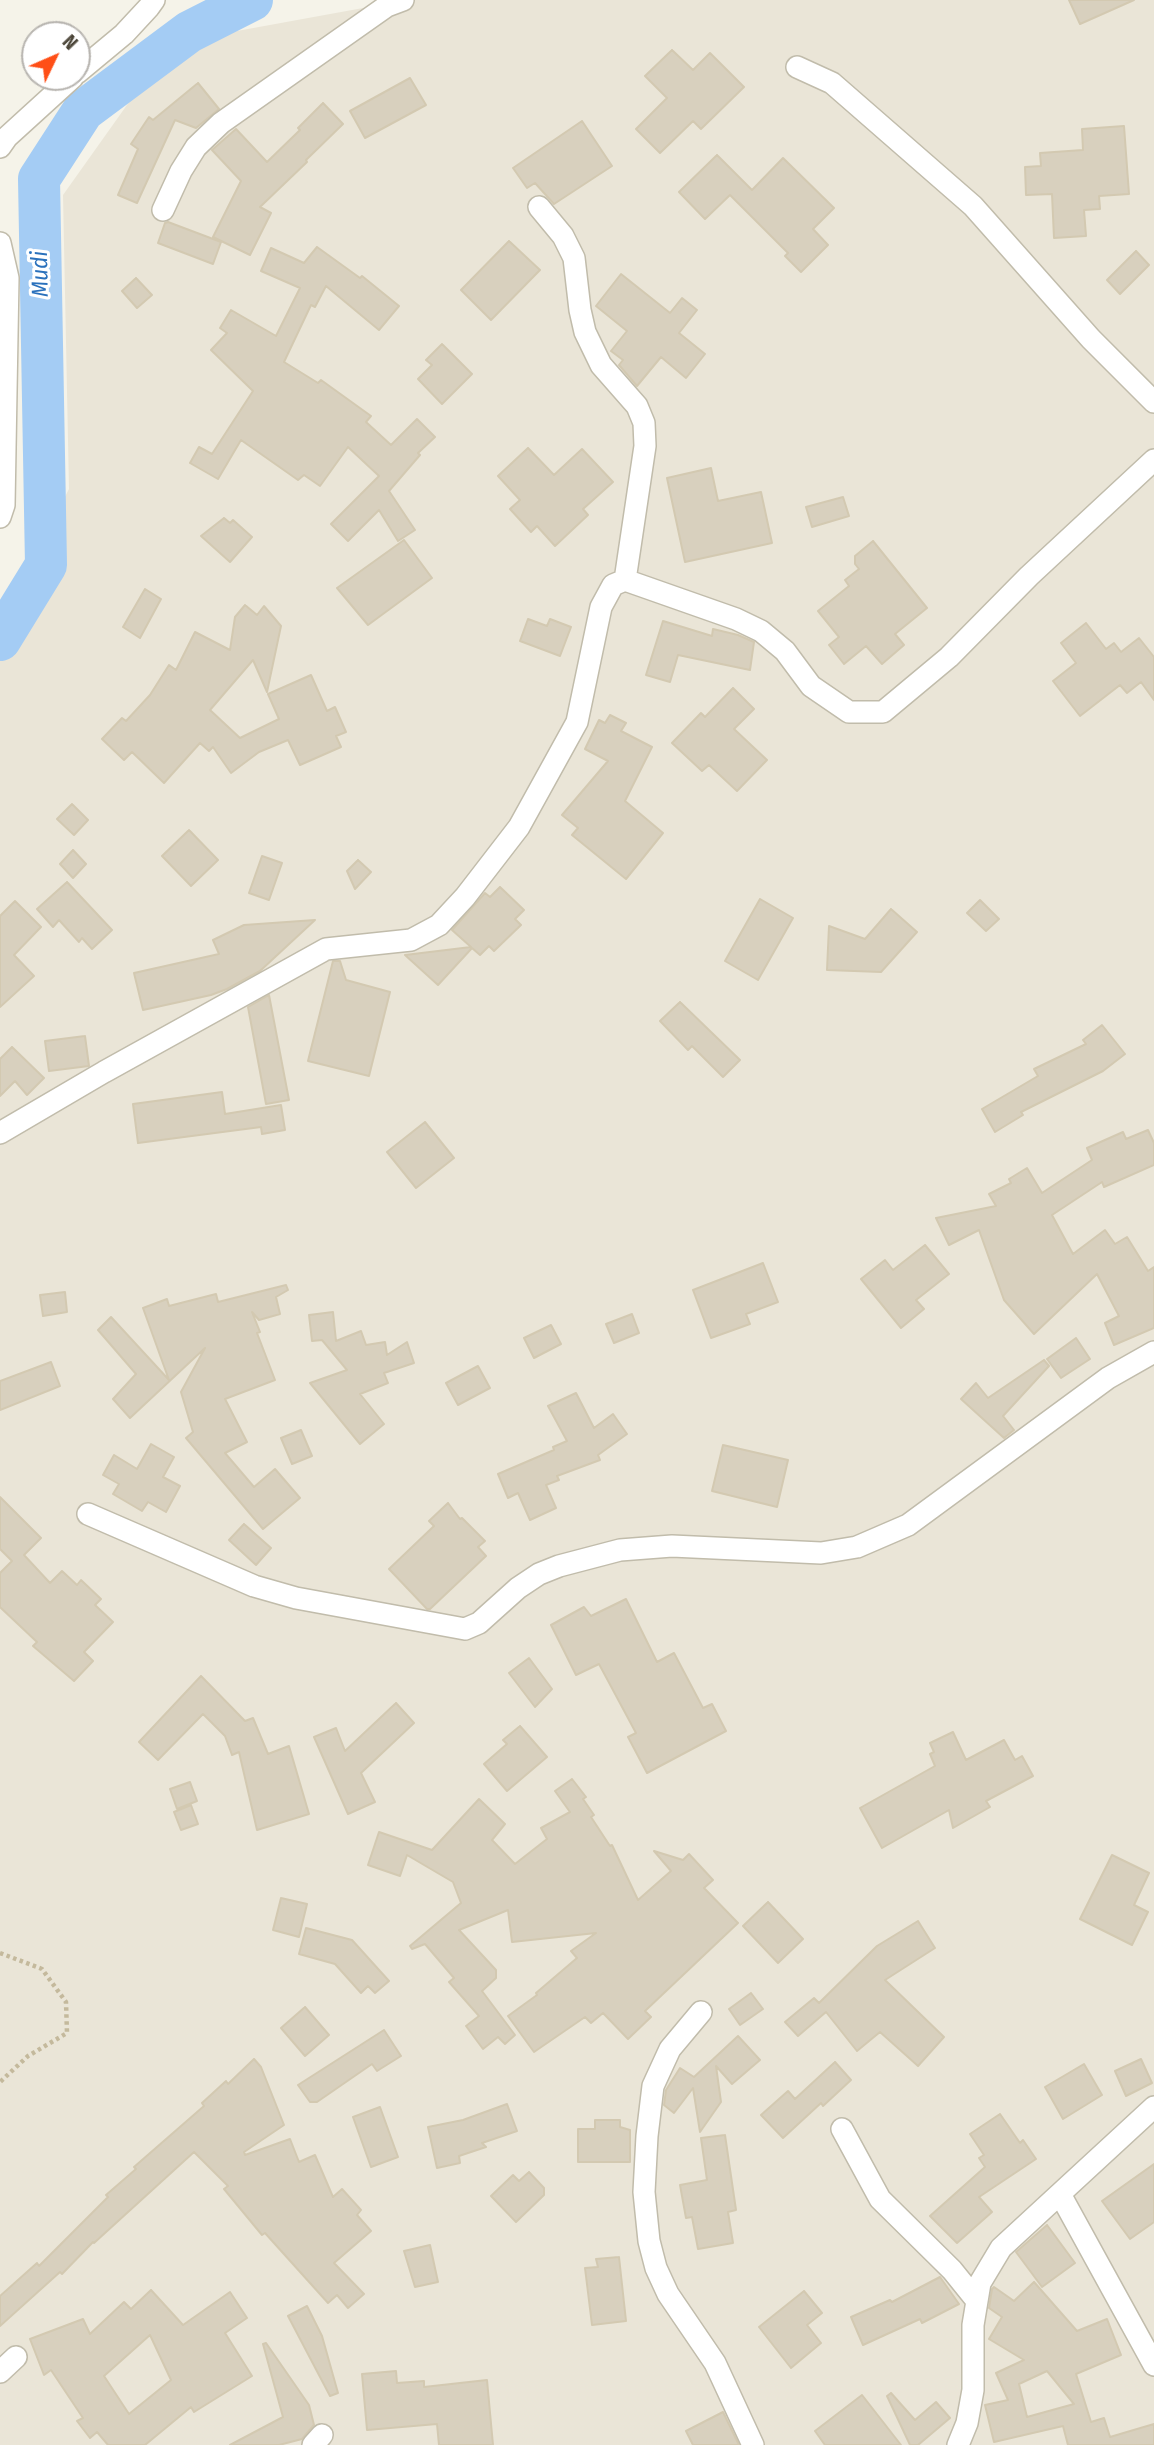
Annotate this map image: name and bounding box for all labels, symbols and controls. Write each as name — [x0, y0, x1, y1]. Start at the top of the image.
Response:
north arrow — [21, 21, 91, 91]
text: N — [58, 30, 82, 55]
water label: Mudi — [27, 251, 55, 297]

